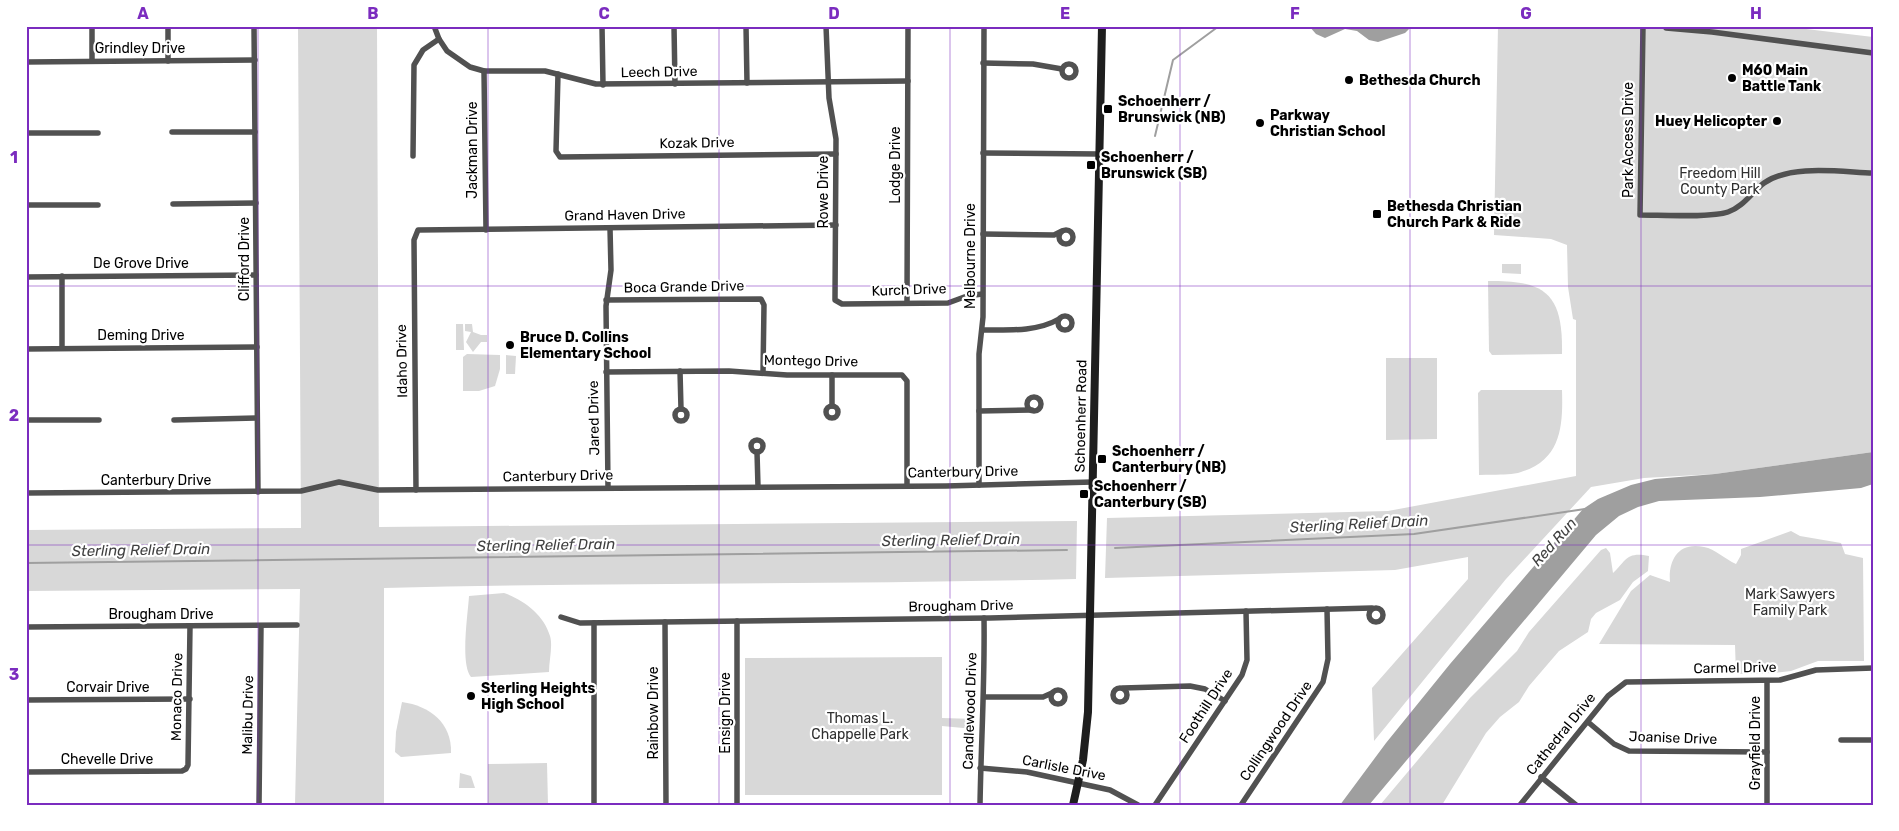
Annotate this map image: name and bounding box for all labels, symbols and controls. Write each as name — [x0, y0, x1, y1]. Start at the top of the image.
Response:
text: A — [137, 4, 149, 23]
text: B — [367, 4, 379, 23]
text: C — [598, 4, 610, 23]
text: D — [828, 4, 840, 23]
text: E — [1060, 4, 1070, 23]
text: F — [1290, 4, 1300, 23]
text: G — [1520, 4, 1532, 23]
text: H — [1750, 4, 1762, 23]
street label: Grindley Drive — [95, 40, 185, 57]
place label: M60 Main Battle Tank — [1742, 62, 1822, 95]
street label: Leech Drive — [620, 63, 698, 81]
place label: Bethesda Church — [1359, 72, 1480, 89]
marker: M60 Main Battle Tank — [1726, 72, 1738, 84]
marker: Bethesda Church — [1343, 74, 1355, 86]
street label: Park Access Drive — [1620, 82, 1637, 198]
place label: Schoenherr / Brunswick (NB) — [1118, 93, 1226, 126]
street label: Jackman Drive — [464, 101, 481, 199]
marker: Schoenherr / Brunswick (NB) — [1102, 103, 1114, 115]
place label: Parkway Christian School — [1270, 107, 1386, 140]
place label: Huey Helicopter — [1655, 113, 1768, 130]
marker: Huey Helicopter — [1771, 115, 1783, 127]
marker: Parkway Christian School — [1254, 117, 1266, 129]
street label: Lodge Drive — [887, 126, 904, 204]
street label: Kozak Drive — [659, 134, 735, 152]
text: 1 — [10, 148, 18, 167]
place label: Schoenherr / Brunswick (SB) — [1101, 149, 1207, 182]
street label: Rowe Drive — [815, 155, 832, 228]
marker: Schoenherr / Brunswick (SB) — [1085, 159, 1097, 171]
park label: Freedom Hill County Park — [1679, 165, 1761, 198]
place label: Bethesda Christian Church Park & Ride — [1387, 198, 1522, 231]
street label: Melbourne Drive — [962, 203, 979, 309]
street label: Grand Haven Drive — [564, 205, 686, 225]
marker: Bethesda Christian Church Park & Ride — [1371, 208, 1383, 220]
street label: Clifford Drive — [236, 217, 253, 301]
street label: De Grove Drive — [93, 255, 189, 272]
street label: Boca Grande Drive — [624, 277, 745, 297]
street label: Kurch Drive — [871, 280, 947, 300]
street label: Idaho Drive — [393, 324, 411, 398]
street label: Deming Drive — [97, 327, 185, 344]
place label: Bruce D. Collins Elementary School — [520, 329, 651, 362]
marker: Bruce D. Collins Elementary School — [504, 339, 516, 351]
street label: Montego Drive — [764, 352, 858, 370]
street label: Schoenherr Road — [1072, 360, 1090, 472]
street label: Jared Drive — [585, 380, 603, 456]
text: 2 — [9, 406, 19, 425]
place label: Schoenherr / Canterbury (NB) — [1112, 443, 1226, 476]
marker: Schoenherr / Canterbury (NB) — [1096, 453, 1108, 465]
street label: Canterbury Drive — [908, 463, 1019, 481]
street label: Canterbury Drive — [503, 467, 614, 485]
street label: Canterbury Drive — [101, 472, 211, 489]
place label: Schoenherr / Canterbury (SB) — [1094, 478, 1207, 511]
marker: Schoenherr / Canterbury (SB) — [1078, 488, 1090, 500]
water label: Sterling Relief Drain — [1289, 511, 1429, 537]
water label: Red Run — [1528, 514, 1580, 570]
water label: Sterling Relief Drain — [882, 530, 1020, 550]
water label: Sterling Relief Drain — [477, 535, 615, 555]
water label: Sterling Relief Drain — [72, 540, 210, 560]
park label: Mark Sawyers Family Park — [1745, 586, 1835, 619]
street label: Brougham Drive — [908, 597, 1014, 615]
street label: Brougham Drive — [108, 606, 214, 623]
street label: Candlewood Drive — [959, 652, 981, 770]
street label: Monaco Drive — [168, 653, 186, 741]
street label: Carmel Drive — [1693, 659, 1777, 677]
text: 3 — [9, 665, 19, 684]
street label: Foothill Drive — [1176, 665, 1236, 746]
street label: Rainbow Drive — [645, 666, 662, 759]
street label: Ensign Drive — [717, 672, 734, 754]
street label: Malibu Drive — [239, 675, 257, 755]
street label: Collingwood Drive — [1236, 678, 1316, 784]
street label: Corvair Drive — [66, 679, 150, 696]
place label: Sterling Heights High School — [481, 680, 596, 713]
street label: Cathedral Drive — [1523, 689, 1599, 778]
marker: Sterling Heights High School — [465, 690, 477, 702]
street label: Grayfield Drive — [1747, 696, 1764, 790]
park label: Thomas L. Chappelle Park — [811, 710, 909, 743]
street label: Joanise Drive — [1628, 728, 1718, 748]
street label: Chevelle Drive — [61, 751, 153, 768]
street label: Carlisle Drive — [1021, 752, 1107, 784]

